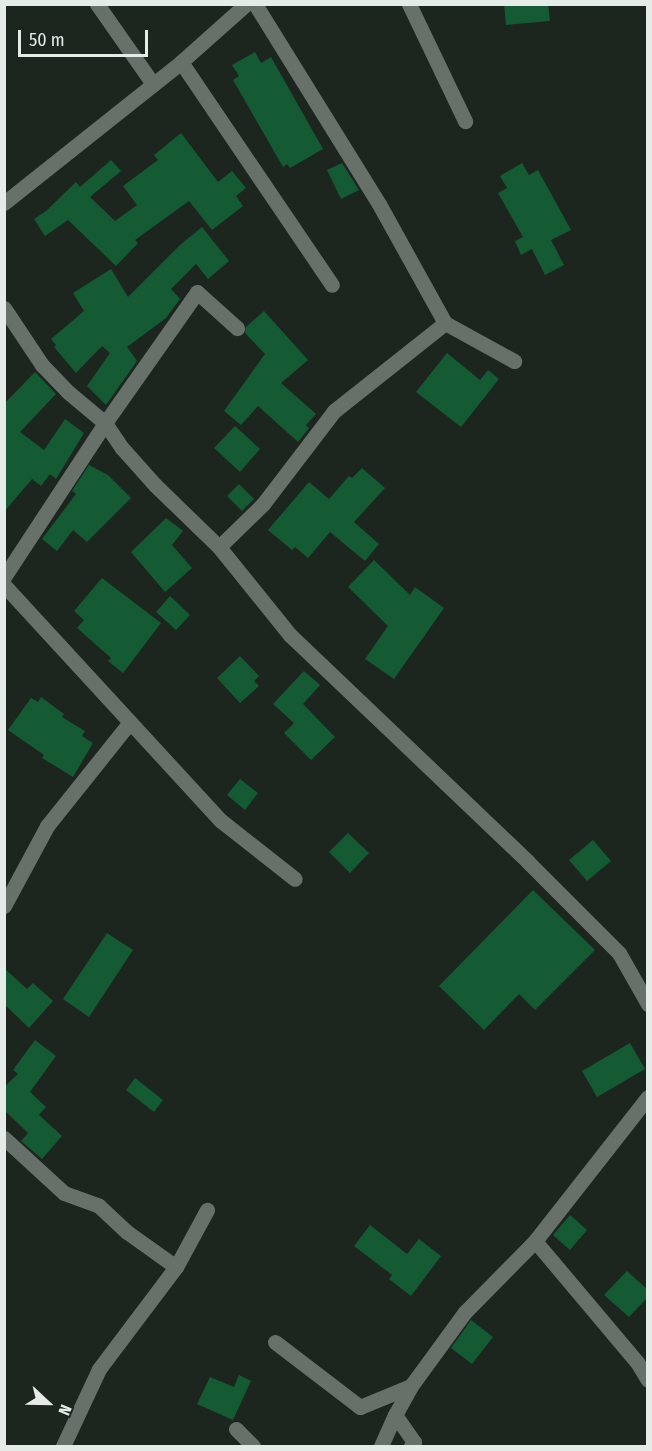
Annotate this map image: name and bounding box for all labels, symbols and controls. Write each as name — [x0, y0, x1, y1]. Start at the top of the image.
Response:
scale bar — [21, 18, 152, 56]
text: 50 m — [29, 29, 65, 51]
north arrow — [18, 1373, 78, 1433]
text: N — [55, 1402, 76, 1418]

